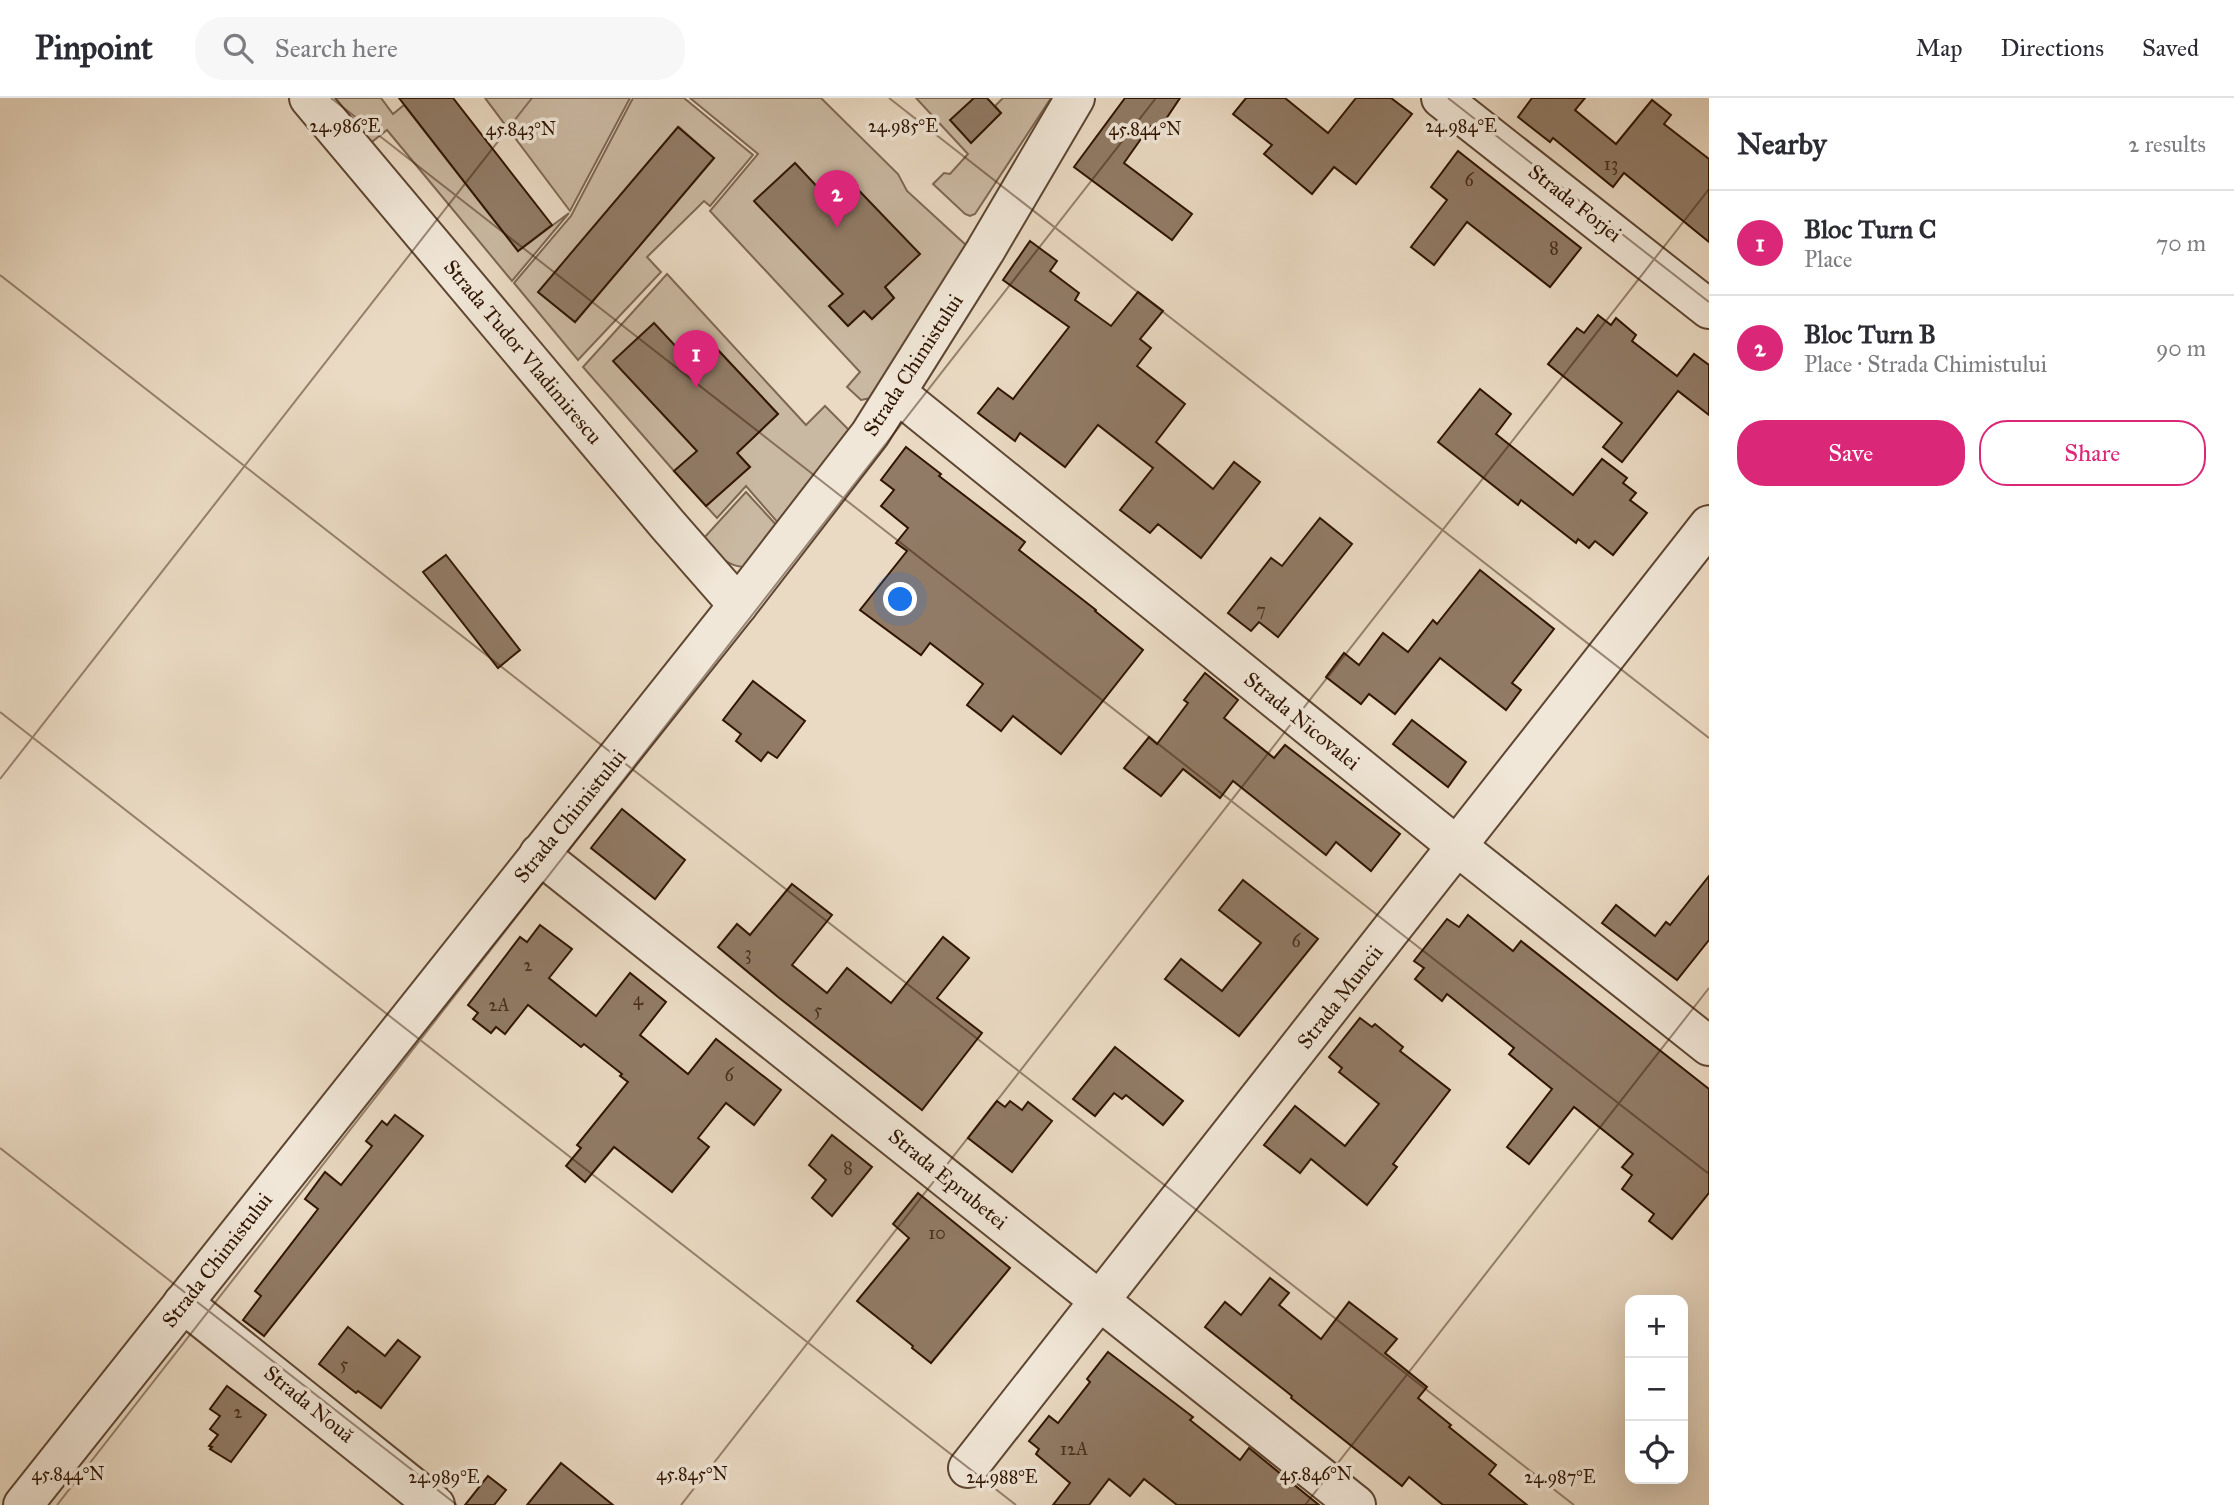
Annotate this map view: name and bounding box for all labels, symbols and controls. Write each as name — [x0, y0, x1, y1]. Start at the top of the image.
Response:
search box — [195, 17, 685, 80]
text: Pinpoint — [35, 28, 153, 68]
icon: search — [219, 29, 257, 67]
text: Search here — [275, 32, 398, 64]
text: Map — [1916, 33, 1963, 63]
text: Directions — [2001, 33, 2104, 63]
text: Saved — [2142, 33, 2199, 63]
text: 24.986°E — [310, 115, 381, 137]
text: 24.985°E — [868, 115, 938, 137]
text: 24.984°E — [1425, 115, 1497, 137]
text: 45.843°N — [486, 118, 556, 140]
text: 45.844°N — [1108, 118, 1182, 140]
text: Nearby — [1737, 126, 1827, 162]
text: 2 results — [2128, 130, 2206, 158]
house number: 13 — [1604, 153, 1618, 175]
street label: Strada Forjei — [1523, 158, 1627, 248]
house number: 6 — [1464, 169, 1474, 191]
pin: 2 — [814, 170, 860, 228]
text: Bloc Turn C — [1804, 213, 1936, 245]
text: 1 — [1755, 229, 1765, 257]
text: 70 m — [2156, 229, 2206, 257]
house number: 8 — [1549, 237, 1559, 259]
text: Place — [1804, 245, 1852, 273]
street label: Strada Tudor Vladimirescu — [438, 254, 608, 450]
street label: Strada Chimistului — [857, 289, 969, 441]
text: Bloc Turn B — [1804, 318, 1936, 350]
pin: 1 — [673, 330, 719, 388]
text: 2 — [1754, 334, 1766, 362]
text: 90 m — [2156, 334, 2206, 362]
text: Place · Strada Chimistului — [1804, 350, 2047, 378]
button: Save — [1737, 420, 1965, 486]
button: Share — [1979, 420, 2206, 486]
your location — [883, 582, 917, 616]
house number: 7 — [1256, 599, 1266, 621]
street label: Strada Nicovalei — [1239, 666, 1366, 776]
street label: Strada Chimistului — [508, 744, 632, 888]
house number: 6 — [1291, 930, 1301, 952]
street label: Strada Muncii — [1291, 940, 1389, 1054]
house number: 3 — [744, 942, 752, 964]
house number: 2 — [524, 954, 533, 976]
house number: 4 — [633, 988, 644, 1010]
house number: 2A — [489, 994, 510, 1016]
house number: 5 — [814, 999, 823, 1021]
house number: 6 — [724, 1064, 734, 1086]
street label: Strada Eprubetei — [883, 1123, 1013, 1235]
house number: 8 — [843, 1157, 853, 1179]
street label: Strada Chimistului — [156, 1187, 278, 1333]
house number: 10 — [928, 1222, 946, 1244]
map controls — [1625, 1295, 1688, 1484]
button: + — [1625, 1295, 1688, 1358]
house number: 5 — [340, 1353, 349, 1375]
button: − — [1625, 1358, 1688, 1421]
street label: Strada Nouă — [259, 1360, 359, 1448]
house number: 2 — [234, 1401, 243, 1423]
button: locate — [1625, 1421, 1688, 1484]
house number: 12A — [1060, 1438, 1088, 1460]
text: 45.844°N — [31, 1463, 105, 1485]
text: 45.845°N — [656, 1463, 728, 1485]
text: 45.846°N — [1280, 1463, 1352, 1485]
text: 24.989°E — [408, 1466, 480, 1488]
text: 24.988°E — [966, 1466, 1038, 1488]
text: 24.987°E — [1524, 1466, 1596, 1488]

